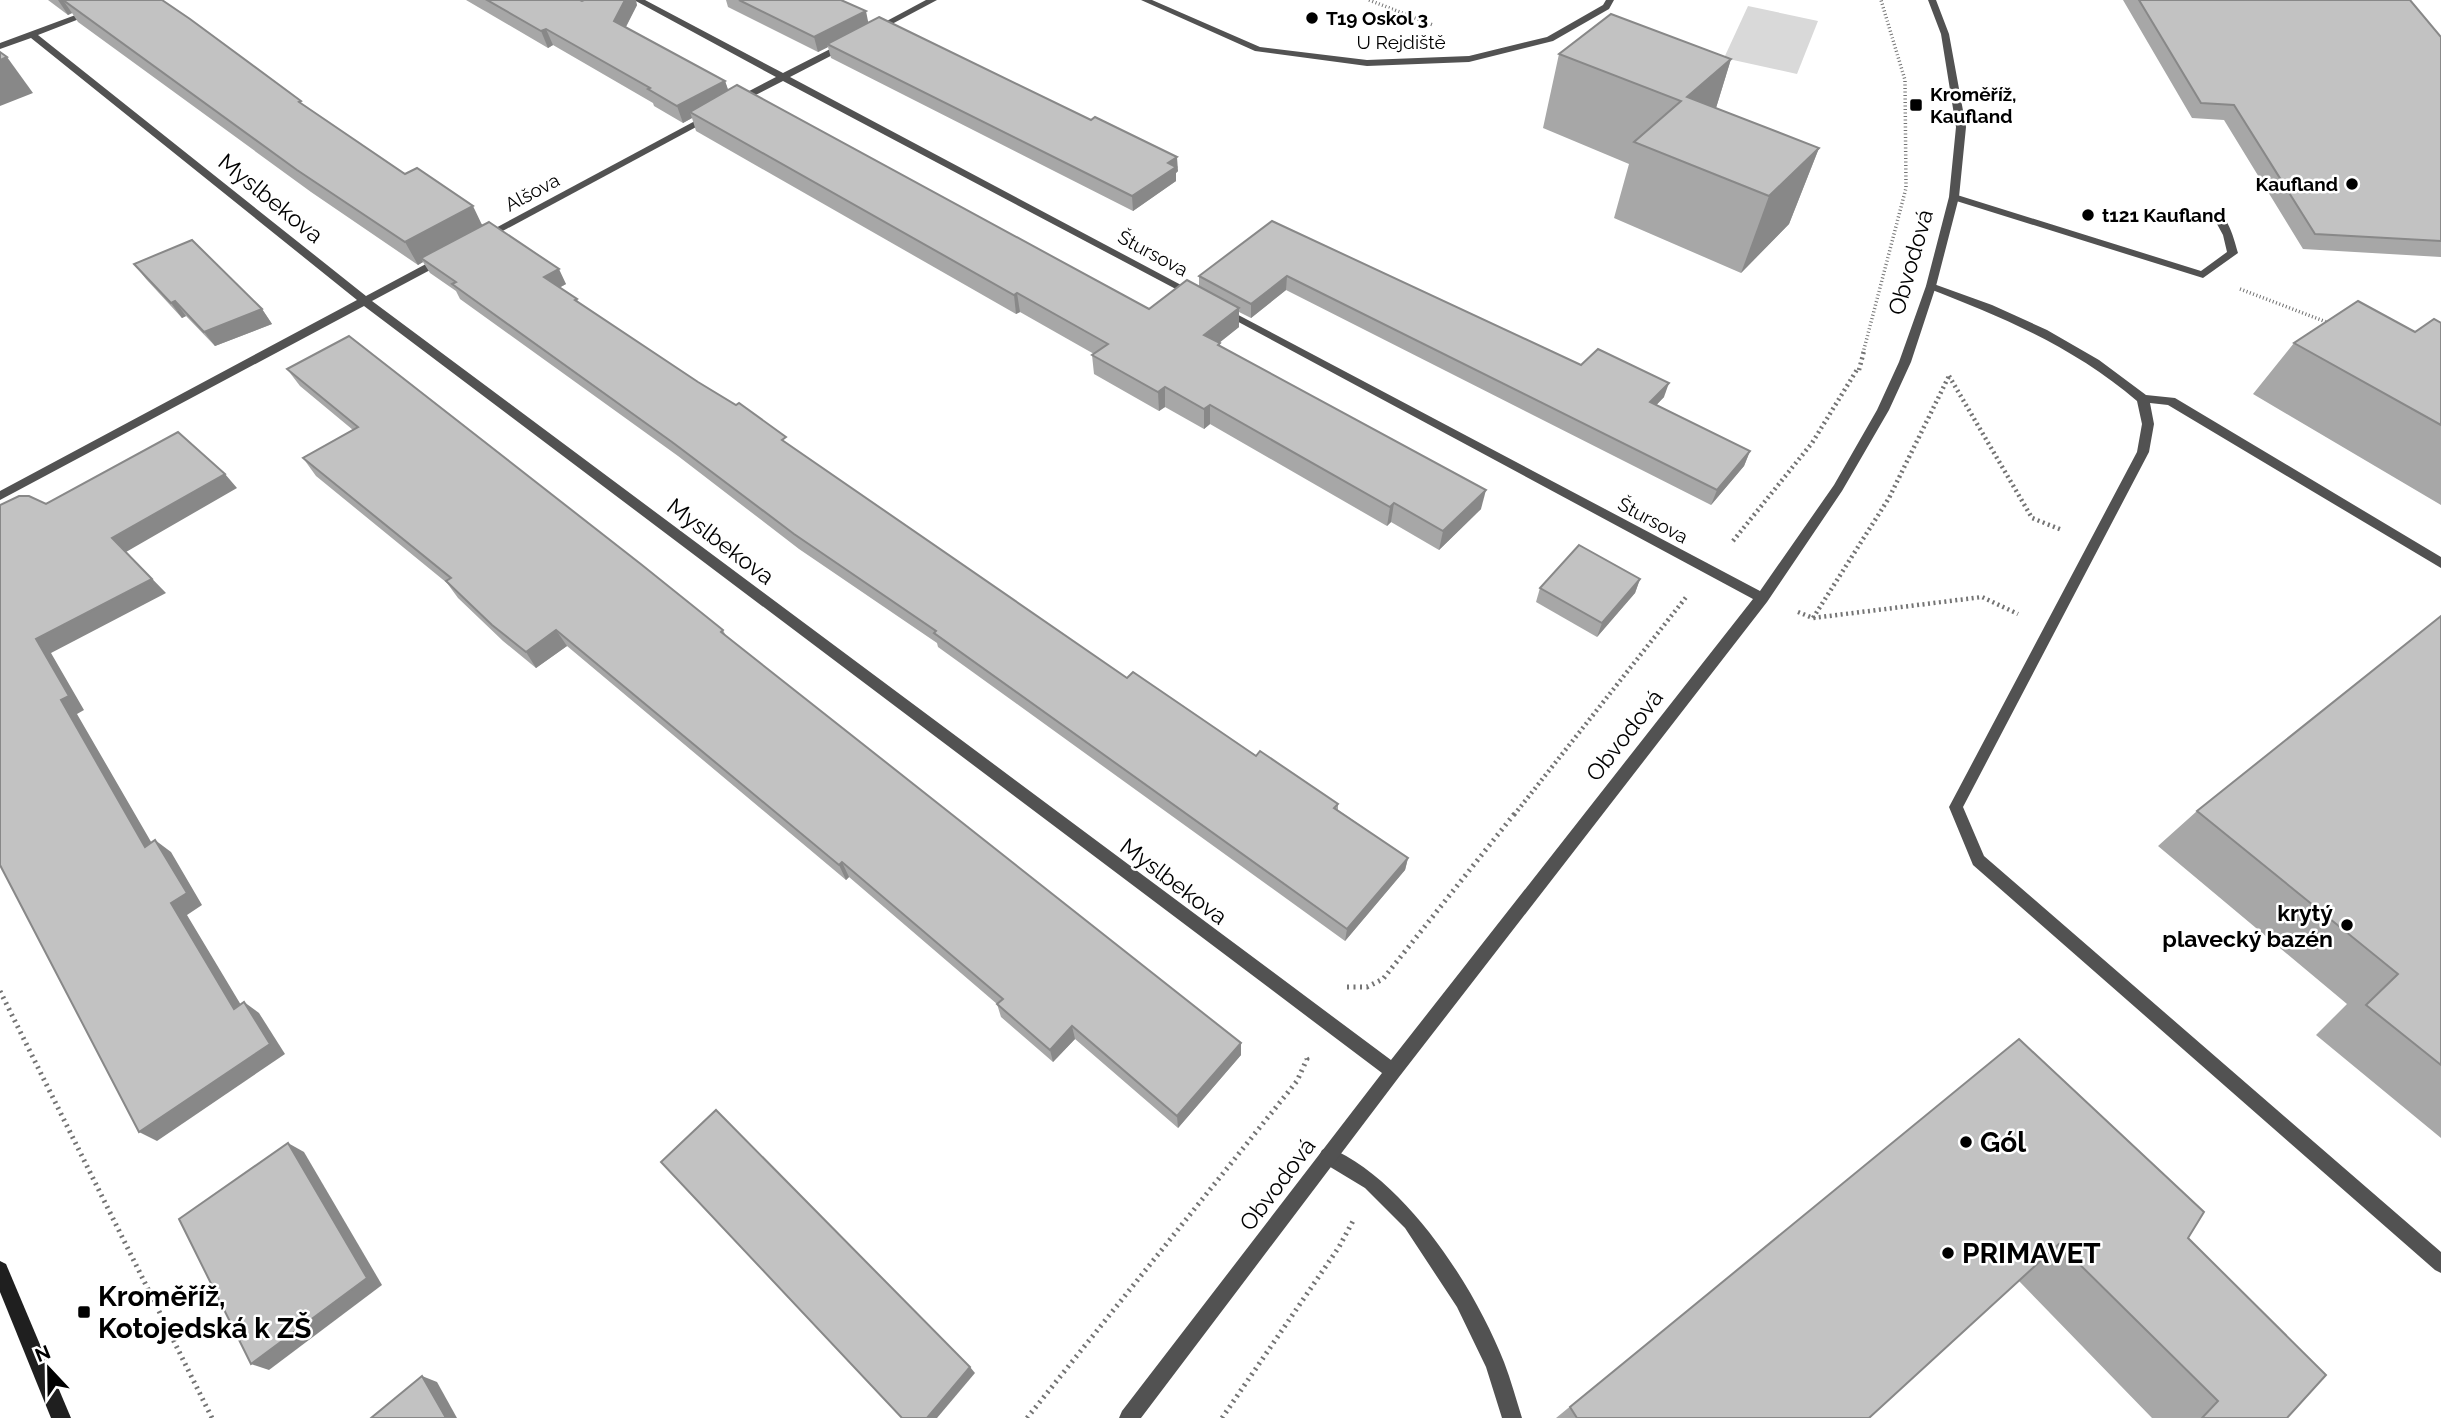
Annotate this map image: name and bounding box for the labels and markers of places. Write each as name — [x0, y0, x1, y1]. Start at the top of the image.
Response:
place label: T19 Oskol 3 — [1326, 7, 1428, 29]
marker: T19 Oskol 3 — [1304, 10, 1320, 26]
place label: Kroměříž, Kaufland — [1930, 83, 2017, 127]
marker: Kroměříž, Kaufland — [1908, 97, 1924, 113]
place label: Kaufland — [2256, 173, 2338, 195]
marker: Kaufland — [2344, 176, 2360, 192]
place label: t121 Kaufland — [2102, 204, 2226, 226]
marker: t121 Kaufland — [2080, 207, 2096, 223]
place label: krytý plavecký bazén — [2162, 899, 2333, 952]
marker: krytý plavecký bazén — [2339, 917, 2355, 933]
place label: Gól — [1980, 1126, 2026, 1159]
marker: Gól — [1958, 1134, 1974, 1150]
place label: PRIMAVET — [1962, 1237, 2101, 1270]
marker: PRIMAVET — [1940, 1245, 1956, 1261]
place label: Kroměříž, Kotojedská k ZŠ — [98, 1280, 311, 1345]
marker: Kroměříž, Kotojedská k ZŠ — [76, 1304, 92, 1320]

